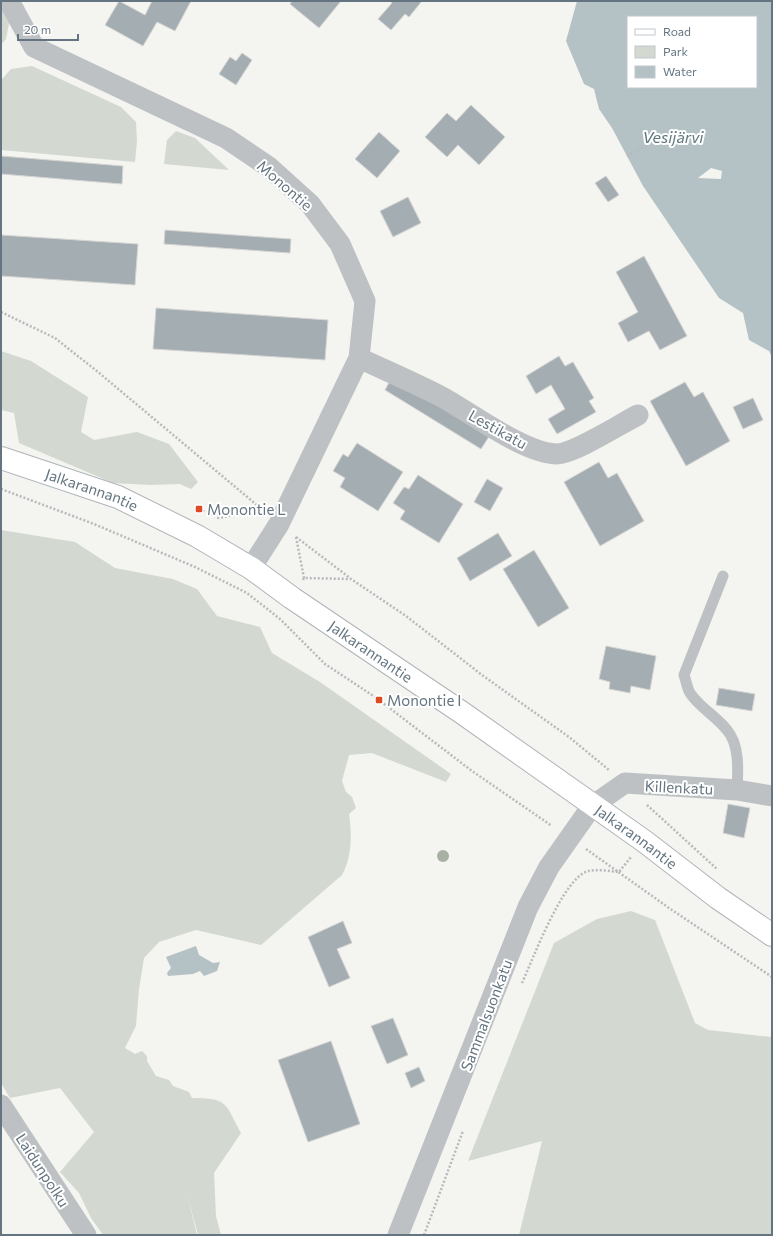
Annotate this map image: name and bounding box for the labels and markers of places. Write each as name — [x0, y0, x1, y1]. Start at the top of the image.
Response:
place label: Monontie L — [207, 500, 286, 518]
marker: Monontie L — [194, 504, 204, 514]
place label: Monontie I — [387, 691, 461, 709]
marker: Monontie I — [374, 695, 384, 705]

